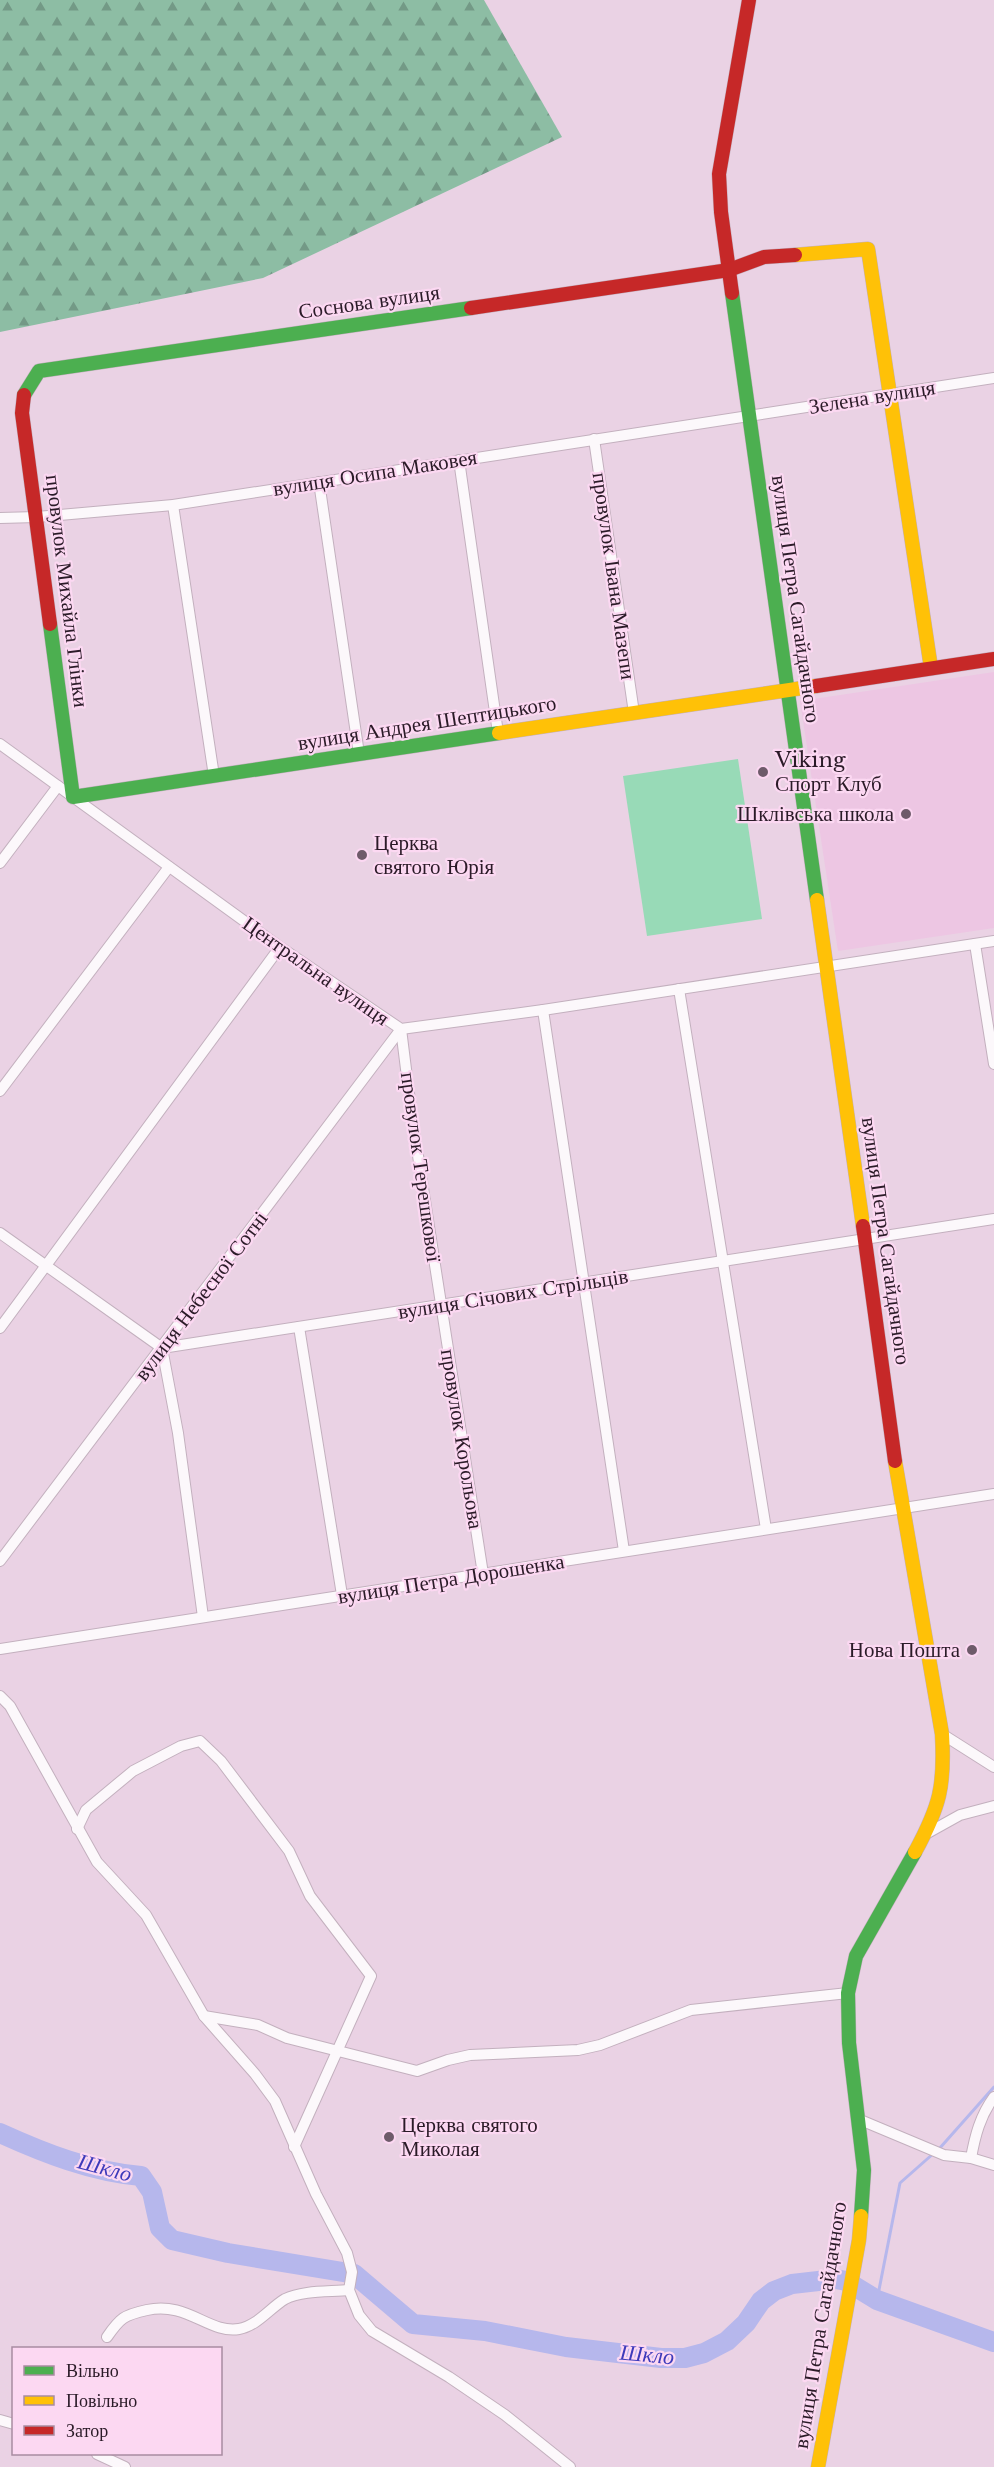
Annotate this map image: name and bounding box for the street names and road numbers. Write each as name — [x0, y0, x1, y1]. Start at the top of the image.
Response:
street label: Соснова вулиця — [297, 279, 442, 325]
street label: Зелена вулиця — [807, 374, 937, 420]
street label: вулиця Осипа Маковея — [271, 444, 479, 502]
street label: провулок Івана Мазепи — [587, 471, 641, 681]
street label: провулок Михайла Глінки — [40, 473, 94, 709]
street label: вулиця Петра Сагайдачного — [766, 474, 826, 724]
street label: вулиця Андрея Шептицького — [296, 690, 558, 756]
street label: Центральна вулиця — [238, 911, 395, 1032]
street label: провулок Терешкової — [395, 1070, 447, 1264]
street label: вулиця Петра Сагайдачного — [856, 1116, 916, 1366]
street label: вулиця Небесної Сотні — [129, 1206, 273, 1386]
street label: вулиця Січових Стрільців — [396, 1263, 630, 1325]
street label: провулок Корольова — [435, 1347, 489, 1532]
street label: вулиця Петра Дорошенка — [336, 1548, 567, 1610]
street label: вулиця Петра Сагайдачного — [788, 2200, 852, 2450]

